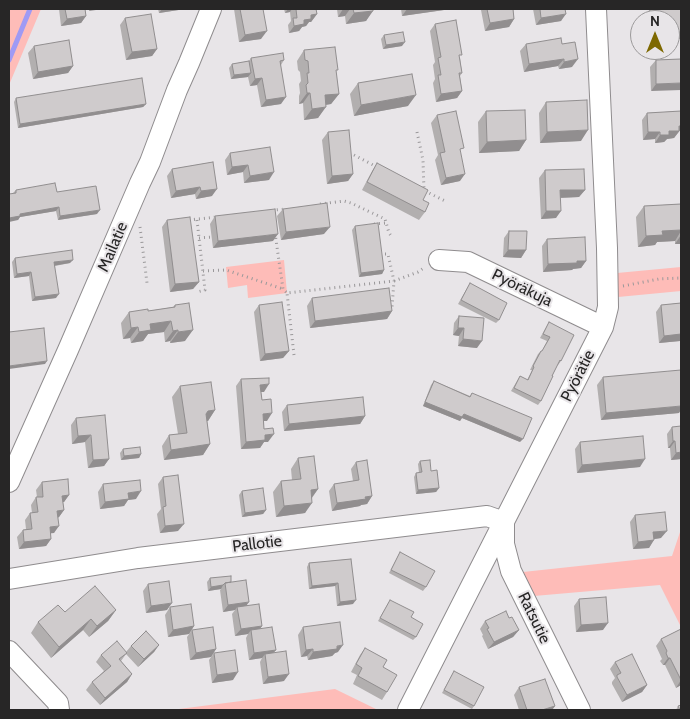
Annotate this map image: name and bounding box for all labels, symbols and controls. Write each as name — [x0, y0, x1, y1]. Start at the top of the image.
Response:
north arrow — [630, 10, 680, 60]
text: N — [650, 12, 660, 30]
street label: Mailatie — [94, 219, 132, 275]
street label: Pyöräkuja — [489, 265, 555, 311]
street label: Pyörätie — [557, 347, 599, 405]
street label: Pallotie — [231, 531, 283, 557]
street label: Ratsutie — [513, 589, 555, 647]

